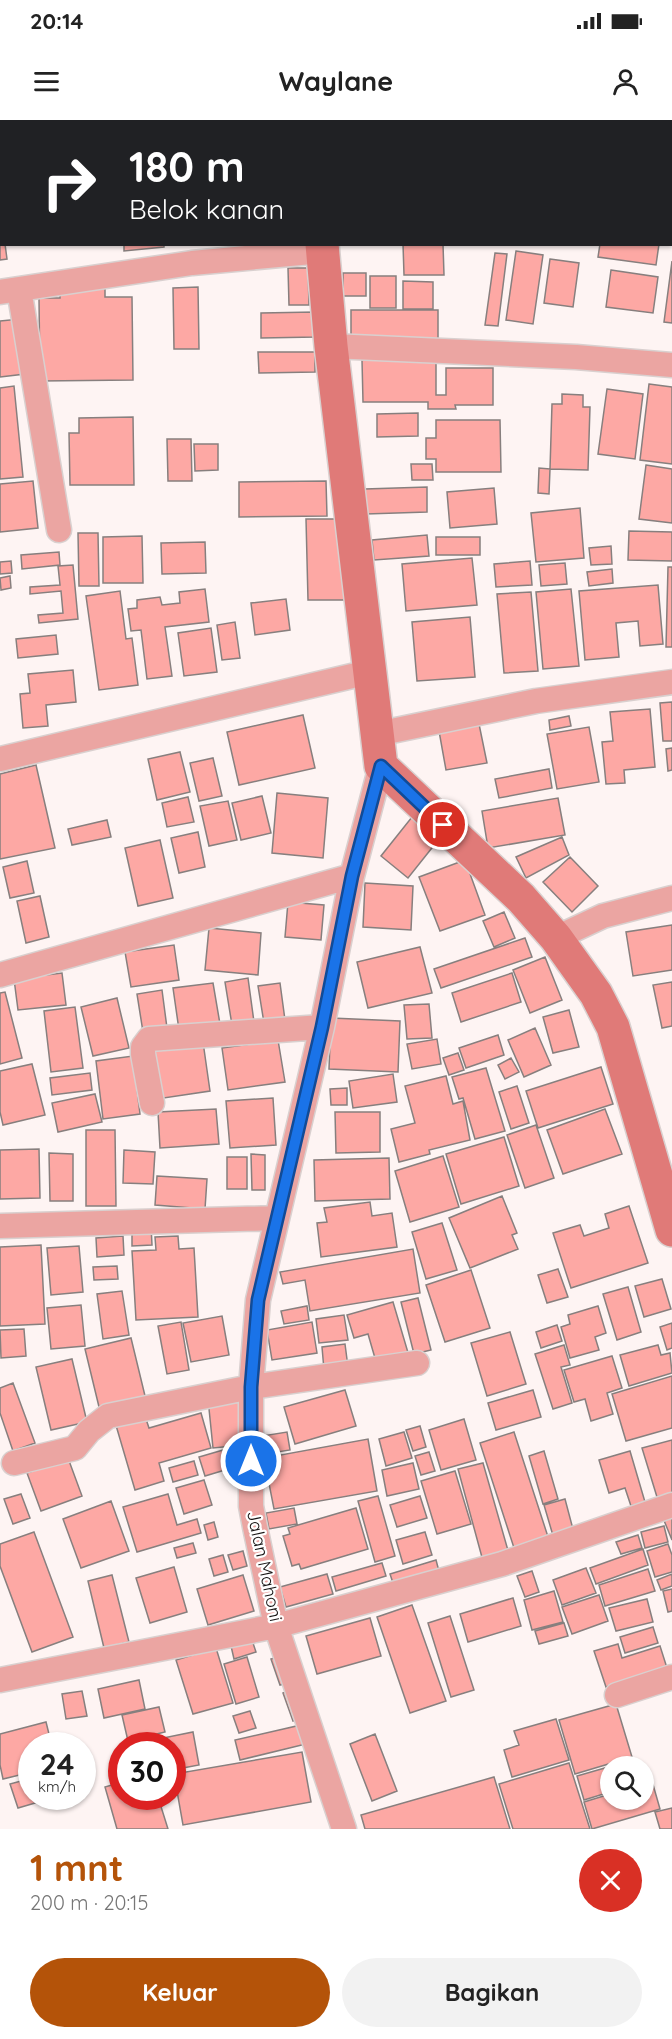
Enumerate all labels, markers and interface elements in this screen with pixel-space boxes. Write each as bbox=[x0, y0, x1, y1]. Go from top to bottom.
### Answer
text: 20:14 bbox=[30, 7, 84, 35]
text: Waylane bbox=[279, 64, 393, 98]
icon: menu bbox=[30, 65, 63, 98]
icon: person bbox=[609, 65, 642, 98]
text: 180 m bbox=[129, 140, 245, 193]
icon: right bbox=[30, 144, 108, 222]
text: Belok kanan bbox=[129, 192, 284, 226]
pin bbox=[417, 799, 468, 850]
icon: arrive bbox=[426, 808, 459, 841]
position arrow bbox=[219, 1429, 283, 1493]
street label: Jalan Mahoni bbox=[242, 1508, 288, 1624]
speed limit sign: 30 bbox=[108, 1732, 186, 1810]
text: 24 bbox=[40, 1745, 74, 1783]
map controls bbox=[600, 1756, 654, 1810]
button: search bbox=[600, 1756, 654, 1810]
text: km/h bbox=[38, 1777, 76, 1796]
text: 1 mnt bbox=[30, 1845, 123, 1890]
button: close bbox=[579, 1849, 642, 1912]
text: 200 m · 20:15 bbox=[30, 1890, 148, 1915]
button: Keluar bbox=[30, 1958, 330, 2027]
button: Bagikan bbox=[342, 1958, 642, 2027]

